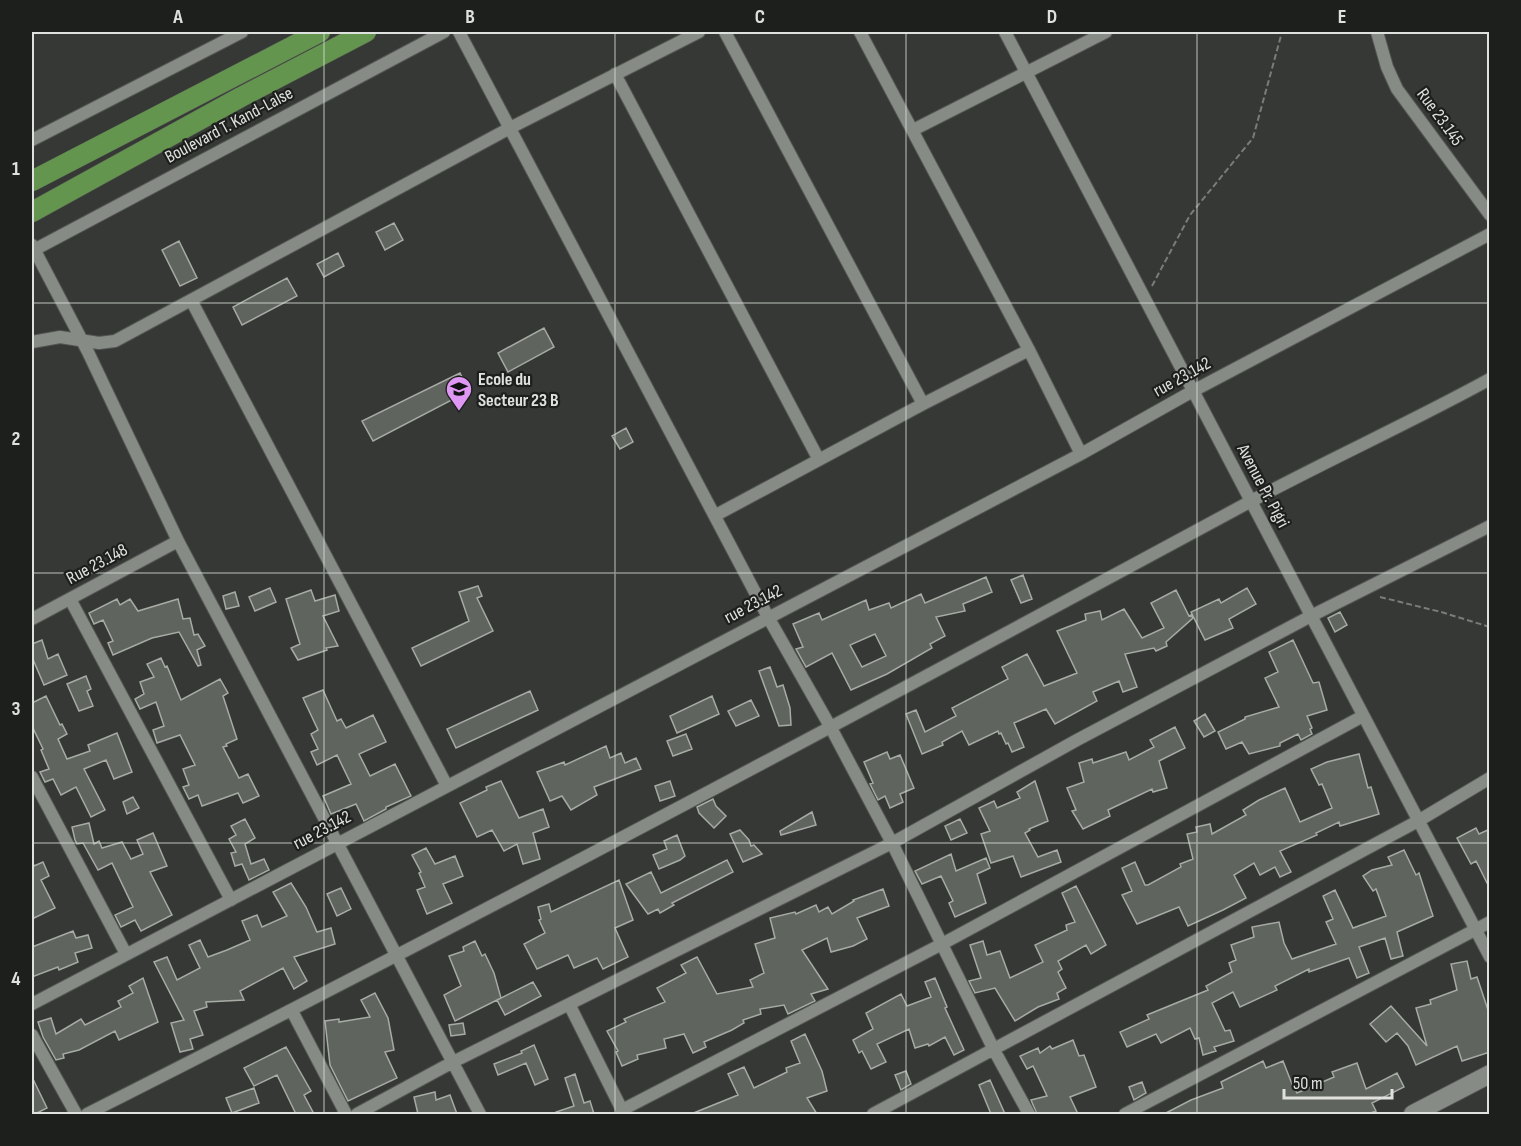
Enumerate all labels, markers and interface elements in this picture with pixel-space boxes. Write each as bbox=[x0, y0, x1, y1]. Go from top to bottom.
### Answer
text: A bbox=[172, 5, 183, 29]
text: B bbox=[465, 5, 475, 29]
text: C bbox=[755, 5, 765, 29]
text: D bbox=[1047, 5, 1057, 29]
text: E bbox=[1338, 5, 1346, 29]
street label: Boulevard T. Kand-Lalse bbox=[161, 82, 297, 168]
street label: Rue 23.145 bbox=[1412, 84, 1468, 150]
text: 1 bbox=[12, 157, 20, 181]
street label: rue 23.142 bbox=[1150, 353, 1214, 401]
place label: Ecole du Secteur 23 B bbox=[478, 369, 559, 411]
school or university icon: Ecole du Secteur 23 B bbox=[444, 374, 474, 412]
text: 2 bbox=[12, 427, 20, 451]
street label: Avenue Pr. Pigri bbox=[1232, 440, 1294, 531]
street label: Rue 23.148 bbox=[63, 539, 131, 589]
street label: rue 23.142 bbox=[720, 580, 786, 628]
text: 3 bbox=[12, 697, 21, 721]
street label: rue 23.142 bbox=[289, 806, 355, 854]
text: 4 bbox=[11, 967, 21, 991]
scale bar bbox=[1284, 1062, 1392, 1100]
text: 50 m bbox=[1293, 1073, 1323, 1094]

